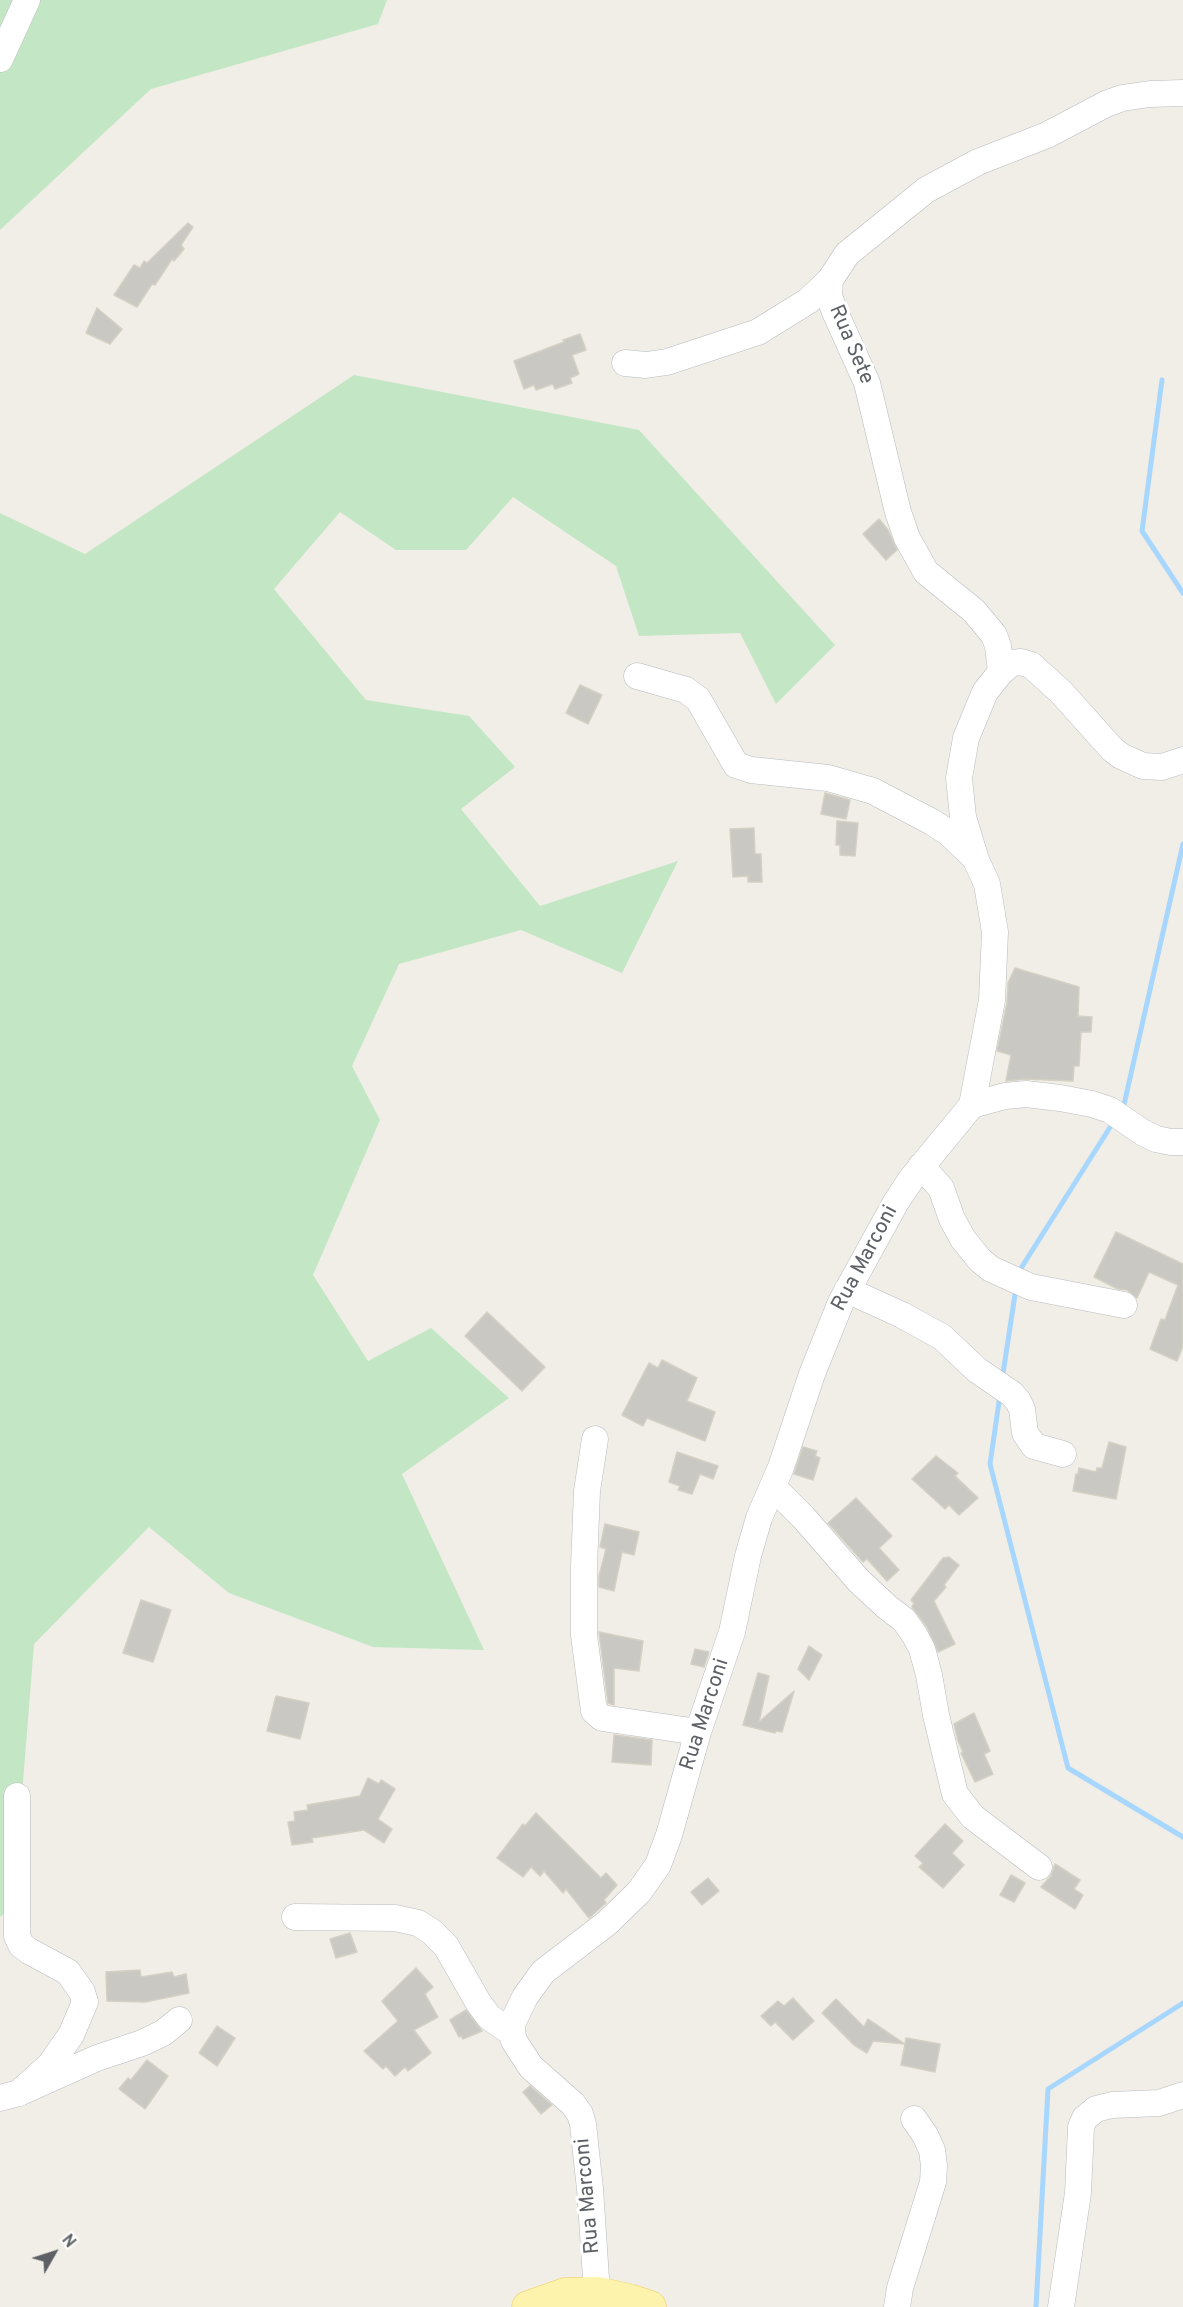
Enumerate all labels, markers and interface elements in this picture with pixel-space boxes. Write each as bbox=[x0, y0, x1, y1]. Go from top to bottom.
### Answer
street label: Rua Sete bbox=[822, 301, 878, 389]
street label: Rua Marconi bbox=[828, 1202, 904, 1316]
street label: Rua Marconi bbox=[676, 1656, 736, 1774]
street label: Rua Marconi bbox=[571, 2137, 607, 2255]
north arrow bbox=[24, 2223, 84, 2283]
text: N bbox=[57, 2231, 79, 2252]

